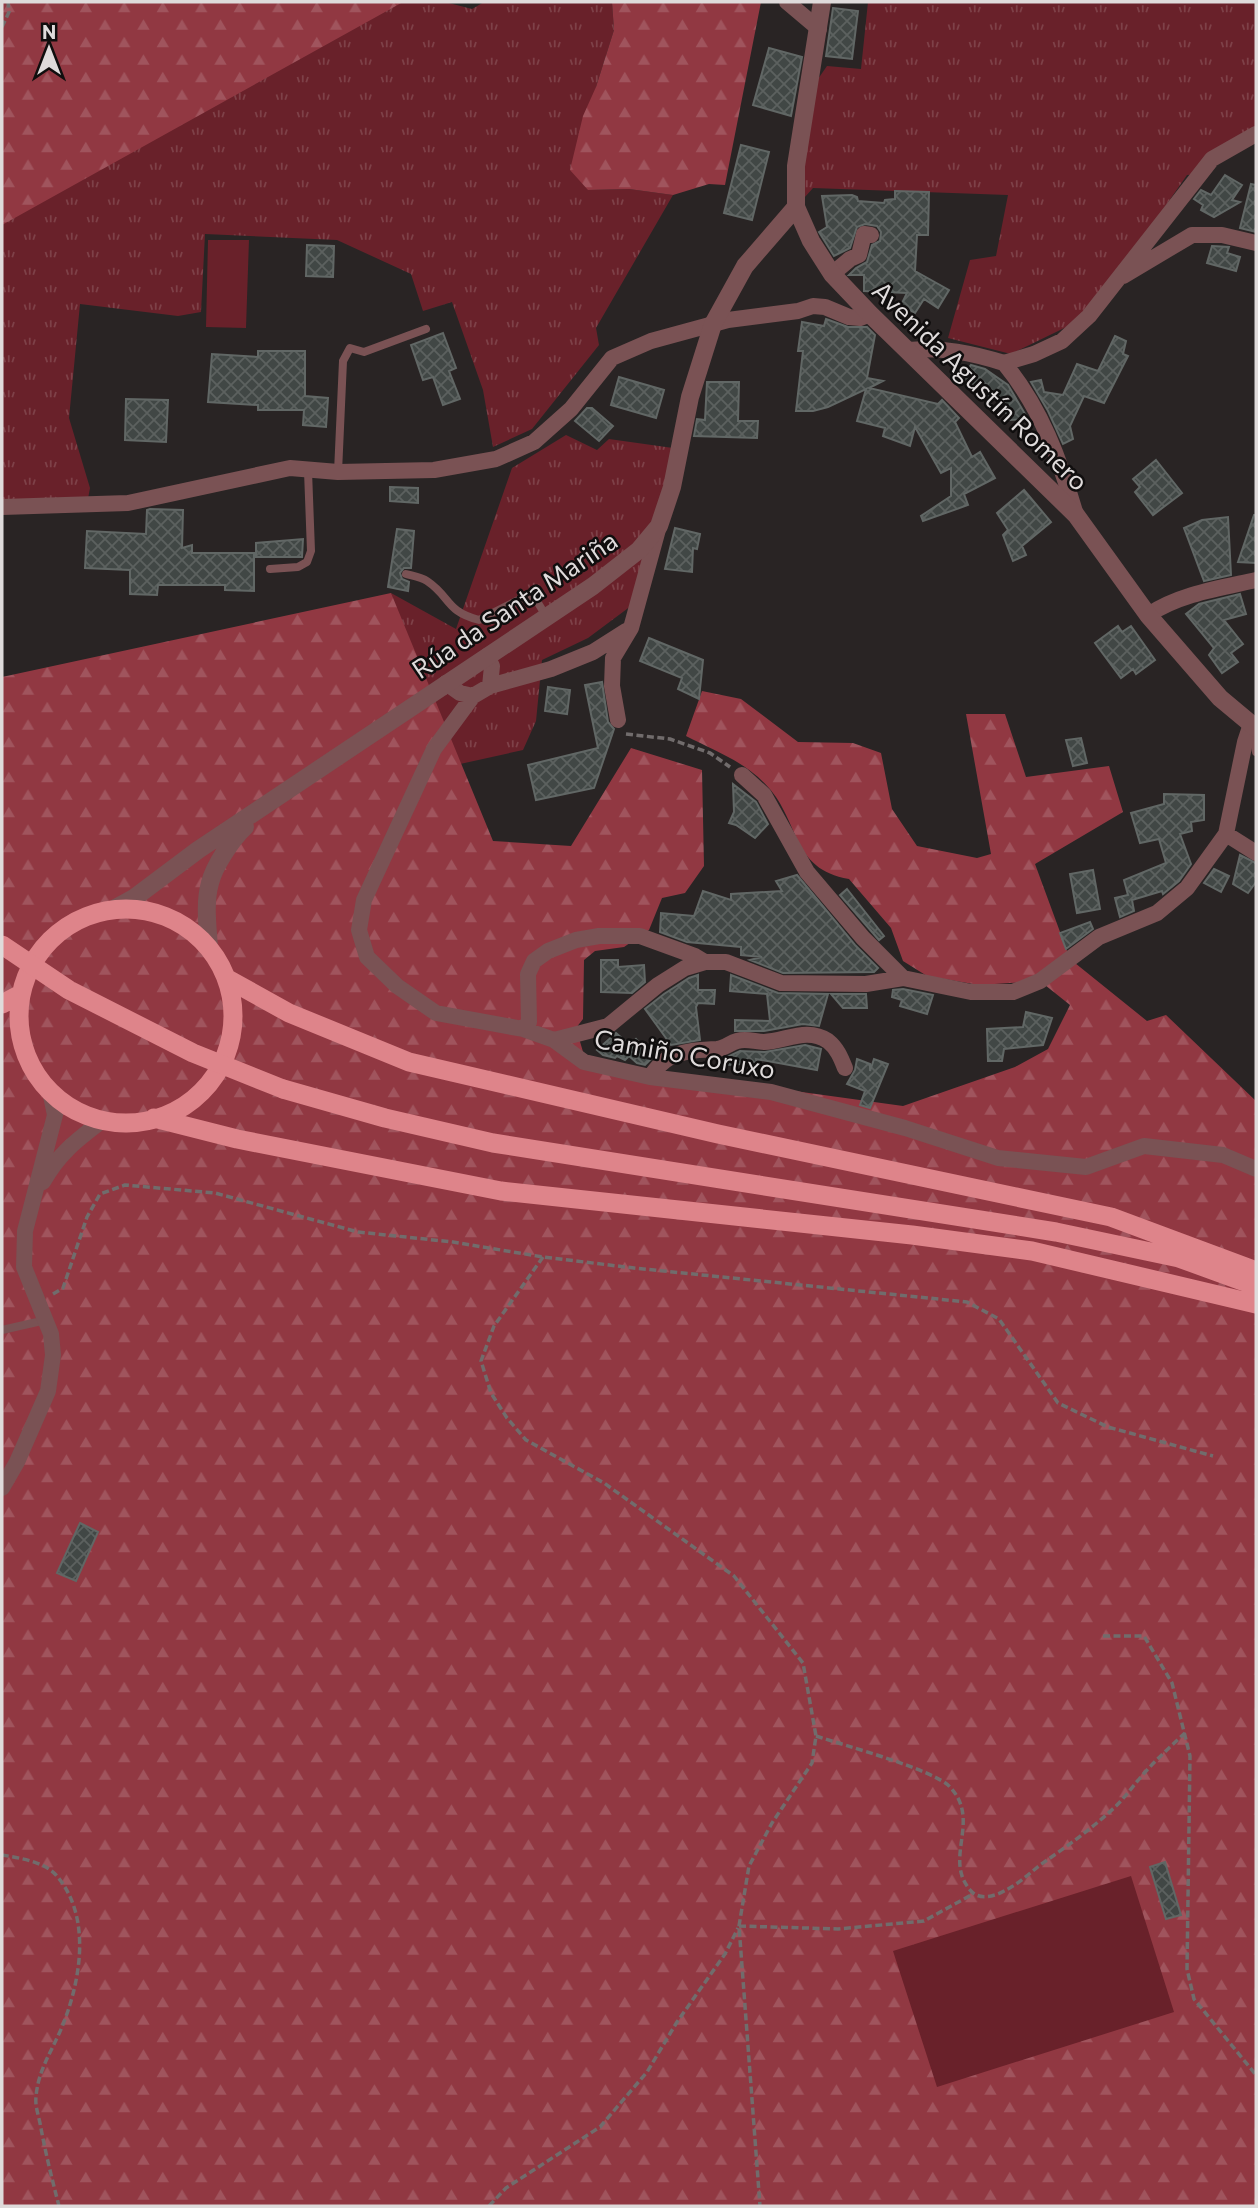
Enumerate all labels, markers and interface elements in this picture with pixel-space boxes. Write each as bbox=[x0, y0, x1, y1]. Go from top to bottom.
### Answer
north arrow bbox=[14, 14, 84, 84]
text: N bbox=[42, 20, 56, 43]
street label: Avenida Agustín Romero bbox=[867, 274, 1095, 496]
street label: Rúa da Santa Mariña bbox=[406, 524, 622, 684]
street label: Camiño Coruxo bbox=[592, 1022, 778, 1084]

